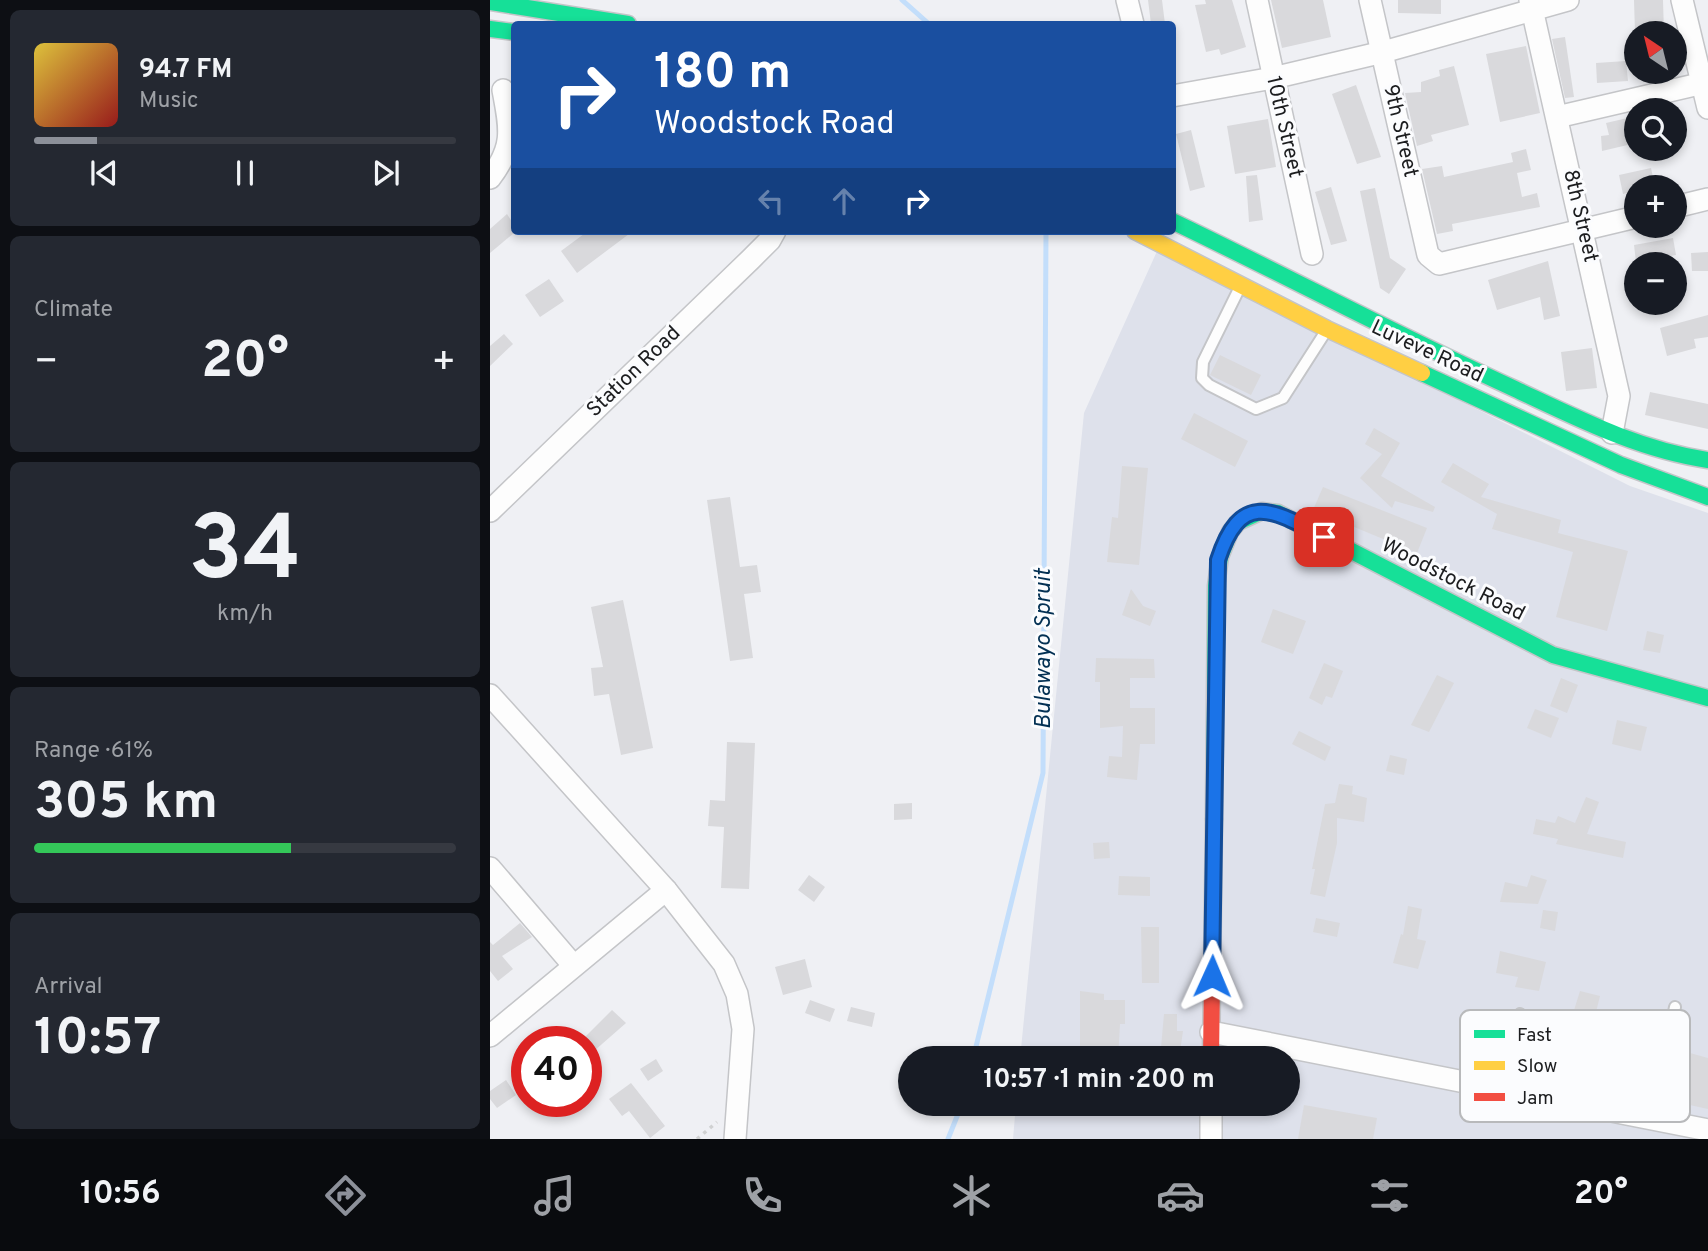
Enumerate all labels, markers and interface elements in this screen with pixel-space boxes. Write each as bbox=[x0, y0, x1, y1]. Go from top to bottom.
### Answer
north arrow bbox=[1624, 21, 1687, 84]
map controls bbox=[1624, 21, 1687, 315]
text: 180 m bbox=[654, 44, 791, 106]
icon: right bbox=[539, 49, 630, 140]
text: 94.7 FM bbox=[139, 54, 232, 87]
street label: 10th Street bbox=[1259, 74, 1309, 180]
street label: 9th Street bbox=[1376, 82, 1424, 180]
text: Music bbox=[139, 87, 199, 116]
button: search bbox=[1624, 98, 1687, 161]
text: Woodstock Road bbox=[654, 105, 894, 145]
icon: previous bbox=[85, 154, 123, 192]
icon: pause bbox=[226, 154, 264, 192]
icon: next bbox=[367, 154, 405, 192]
street label: 8th Street bbox=[1556, 167, 1604, 265]
button: + bbox=[1624, 175, 1687, 238]
icon: left bbox=[752, 182, 790, 220]
icon: ahead bbox=[825, 182, 863, 220]
icon: right bbox=[898, 182, 936, 220]
button: − bbox=[1624, 252, 1687, 315]
text: Climate bbox=[34, 296, 113, 325]
street label: Luveve Road bbox=[1367, 314, 1487, 390]
street label: Station Road bbox=[581, 320, 687, 424]
text: 20° bbox=[201, 330, 289, 396]
text: − bbox=[34, 339, 59, 388]
text: + bbox=[431, 339, 456, 388]
text: 34 bbox=[188, 497, 302, 612]
pin bbox=[1294, 507, 1354, 567]
icon: arrive bbox=[1305, 518, 1343, 556]
street label: Woodstock Road bbox=[1377, 532, 1529, 628]
water label: Bulawayo Spruit bbox=[1030, 567, 1059, 729]
text: km/h bbox=[217, 600, 273, 629]
text: Range · 61% bbox=[34, 737, 153, 766]
text: 305 km bbox=[34, 771, 218, 837]
position arrow bbox=[1175, 939, 1249, 1013]
text: Arrival bbox=[34, 973, 103, 1002]
text: 10:57 bbox=[34, 1007, 161, 1073]
legend bbox=[1460, 1010, 1690, 1122]
text: Fast bbox=[1517, 1024, 1552, 1048]
speed limit sign: 40 bbox=[511, 1026, 602, 1117]
text: Slow bbox=[1517, 1055, 1557, 1079]
text: 10:57 · 1 min · 200 m bbox=[983, 1064, 1215, 1097]
text: Jam bbox=[1517, 1087, 1554, 1111]
icon: directions bbox=[321, 1171, 370, 1220]
icon: music bbox=[530, 1171, 579, 1220]
icon: phone bbox=[738, 1171, 787, 1220]
icon: climate bbox=[947, 1171, 996, 1220]
icon: car bbox=[1156, 1171, 1205, 1220]
icon: filters bbox=[1365, 1171, 1414, 1220]
text: 10:56 bbox=[80, 1175, 161, 1215]
text: 20° bbox=[1574, 1175, 1628, 1215]

